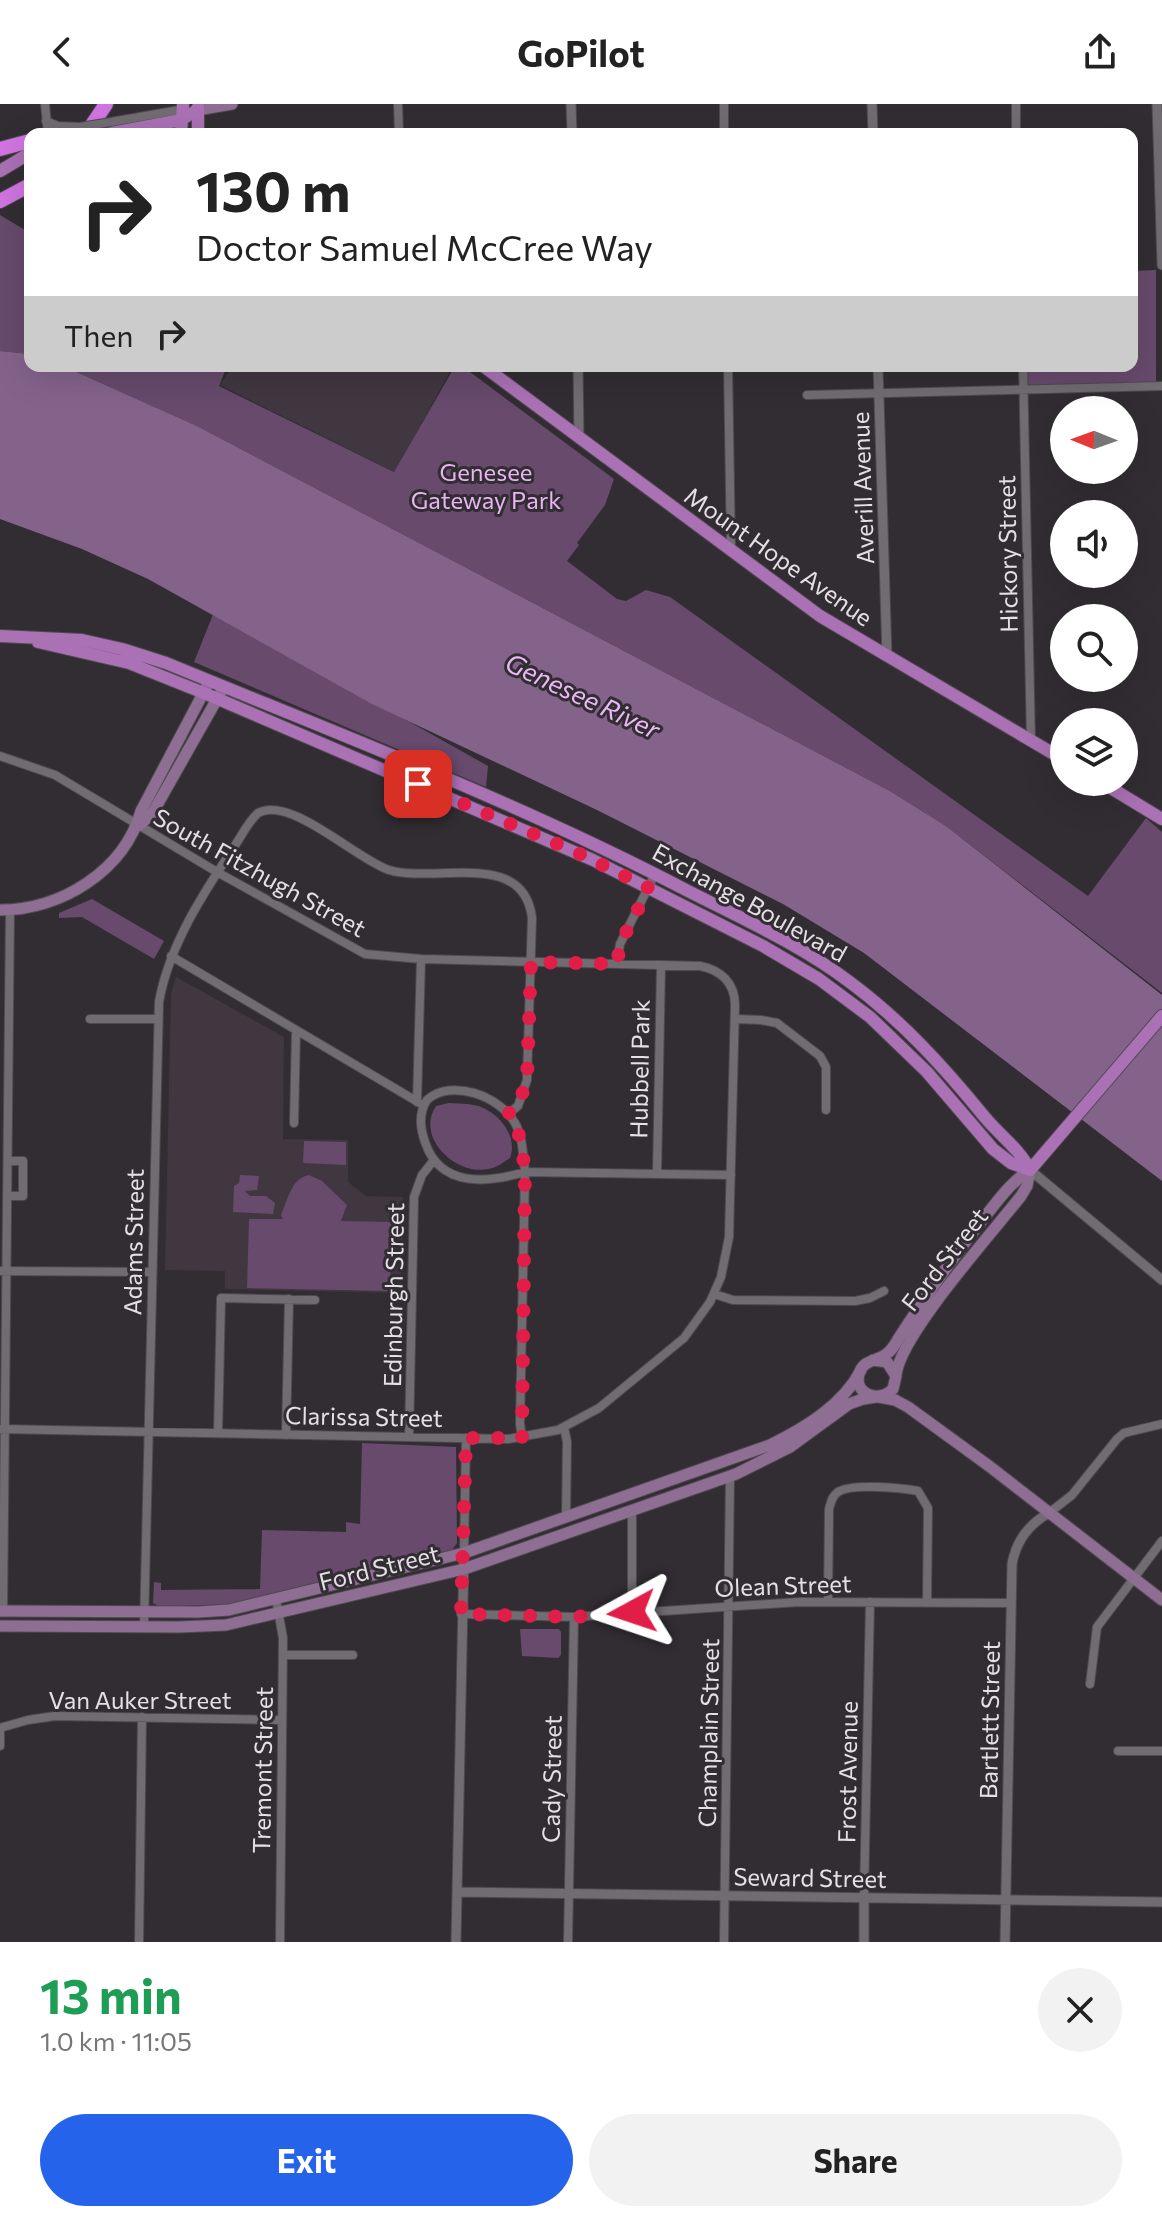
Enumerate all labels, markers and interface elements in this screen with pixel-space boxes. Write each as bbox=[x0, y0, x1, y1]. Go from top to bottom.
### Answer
icon: back bbox=[40, 30, 84, 74]
text: GoPilot bbox=[517, 30, 645, 74]
icon: share bbox=[1078, 30, 1122, 74]
text: 130 m bbox=[196, 155, 351, 224]
icon: right bbox=[64, 160, 168, 264]
text: Doctor Samuel McCree Way bbox=[196, 224, 653, 268]
icon: right bbox=[149, 312, 193, 356]
text: Then bbox=[64, 316, 133, 353]
north arrow bbox=[1050, 396, 1138, 484]
map controls bbox=[1050, 396, 1138, 796]
street label: Averill Avenue bbox=[845, 411, 879, 565]
park label: Genesee Gateway Park bbox=[411, 457, 561, 514]
street label: Hickory Street bbox=[991, 475, 1023, 633]
street label: Mount Hope Avenue bbox=[679, 480, 879, 632]
button: sound bbox=[1050, 500, 1138, 588]
button: search bbox=[1050, 604, 1138, 692]
water label: Genesee River bbox=[501, 646, 667, 745]
button: layers bbox=[1050, 708, 1138, 796]
pin bbox=[384, 750, 452, 818]
icon: arrive bbox=[396, 762, 440, 806]
street label: South Fitzhugh Street bbox=[149, 802, 371, 942]
street label: Exchange Boulevard bbox=[648, 837, 852, 967]
street label: Hubbell Park bbox=[623, 999, 655, 1139]
street label: Adams Street bbox=[117, 1168, 149, 1316]
street label: Ford Street bbox=[895, 1201, 993, 1316]
street label: Edinburgh Street bbox=[377, 1202, 409, 1387]
street label: Clarissa Street bbox=[285, 1400, 443, 1432]
street label: Ford Street bbox=[316, 1538, 442, 1596]
street label: Olean Street bbox=[714, 1568, 852, 1602]
position arrow bbox=[590, 1570, 674, 1654]
street label: Champlain Street bbox=[692, 1638, 724, 1828]
street label: Bartlett Street bbox=[973, 1641, 1005, 1799]
street label: Van Auker Street bbox=[49, 1685, 232, 1714]
street label: Tremont Street bbox=[246, 1686, 278, 1854]
street label: Frost Avenue bbox=[831, 1701, 863, 1843]
street label: Cady Street bbox=[535, 1715, 567, 1843]
street label: Seward Street bbox=[733, 1861, 887, 1893]
text: 13 min bbox=[40, 1965, 182, 2024]
button: close bbox=[1038, 1968, 1122, 2052]
text: 1.0 km · 11:05 bbox=[40, 2025, 192, 2056]
button: Exit bbox=[40, 2114, 573, 2206]
button: Share bbox=[589, 2114, 1122, 2206]

